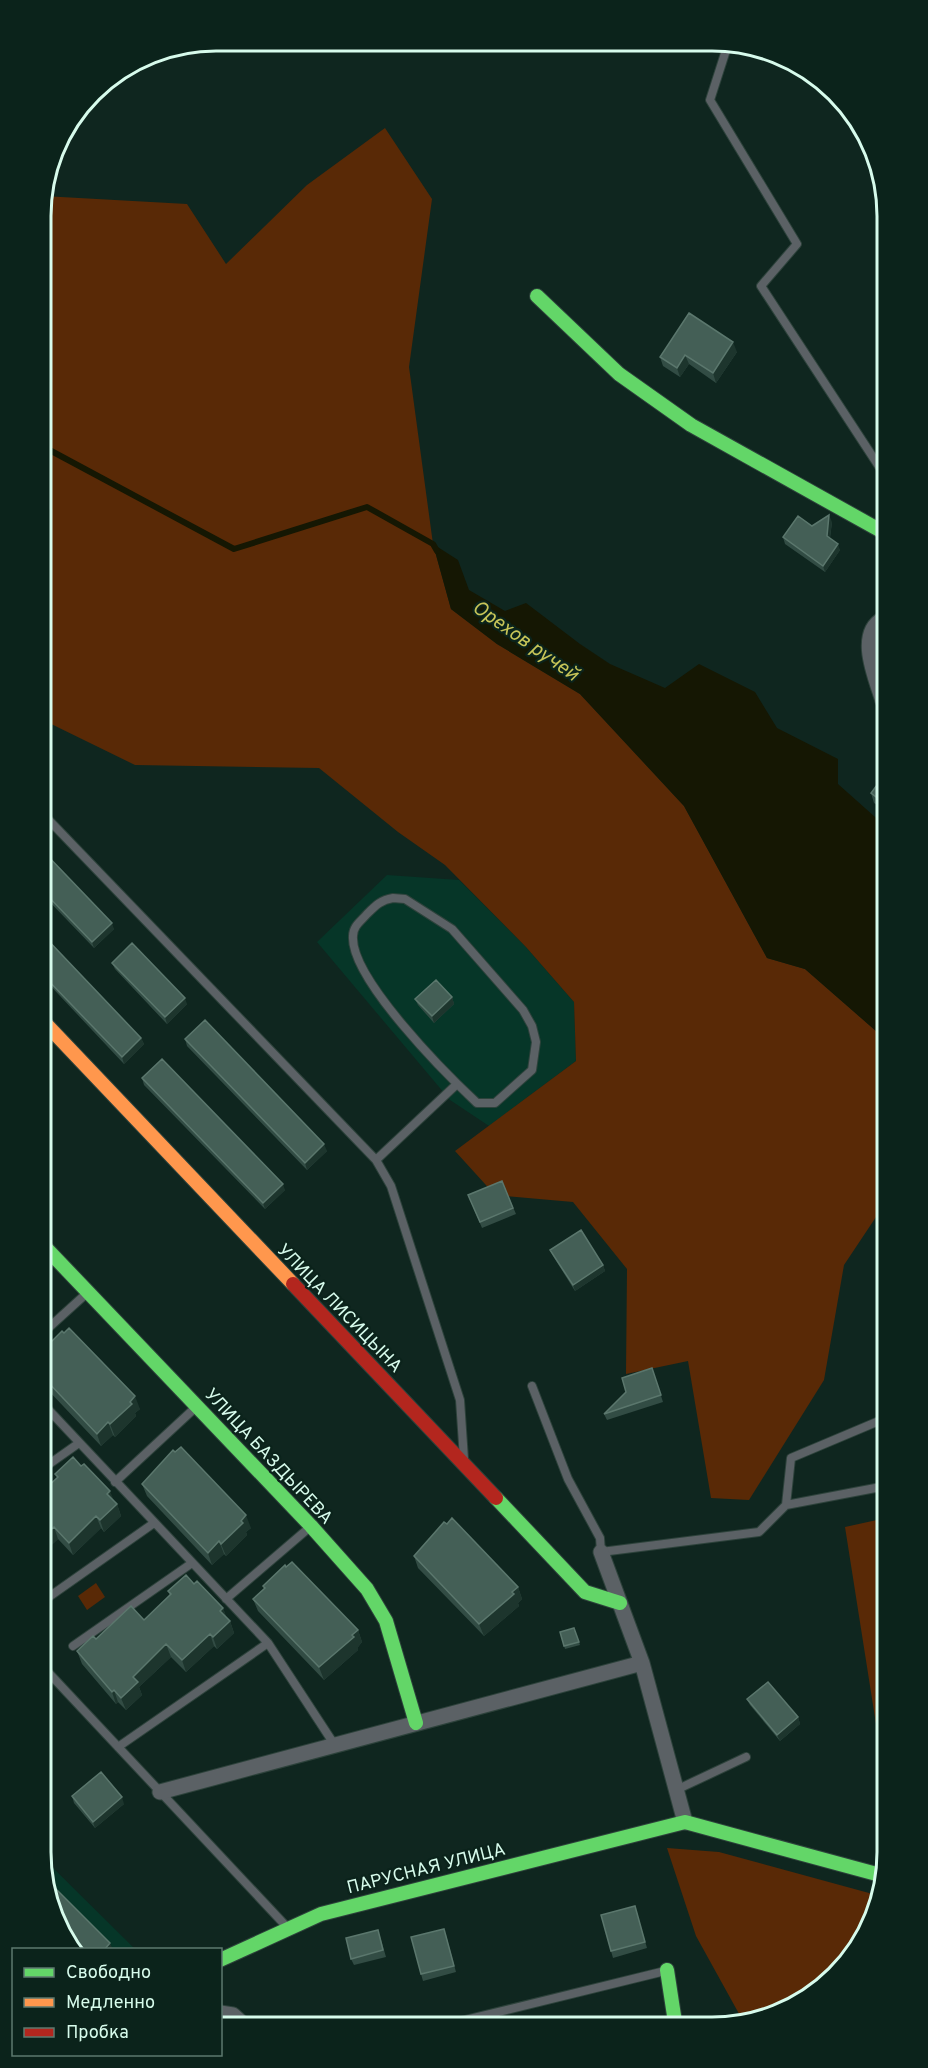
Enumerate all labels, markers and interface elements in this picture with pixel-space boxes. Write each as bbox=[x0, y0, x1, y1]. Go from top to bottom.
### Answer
water label: Орехов ручей bbox=[466, 595, 585, 689]
street label: УЛИЦА ЛИСИЦЫНА bbox=[271, 1240, 407, 1378]
street label: УЛИЦА БАЗДЫРЕВА bbox=[199, 1384, 337, 1530]
street label: ПАРУСНАЯ УЛИЦА bbox=[345, 1839, 508, 1900]
legend bbox=[12, 1948, 222, 2056]
text: Свободно bbox=[66, 1962, 151, 1985]
text: Медленно bbox=[66, 1992, 155, 2015]
text: Пробка bbox=[66, 2022, 129, 2045]

